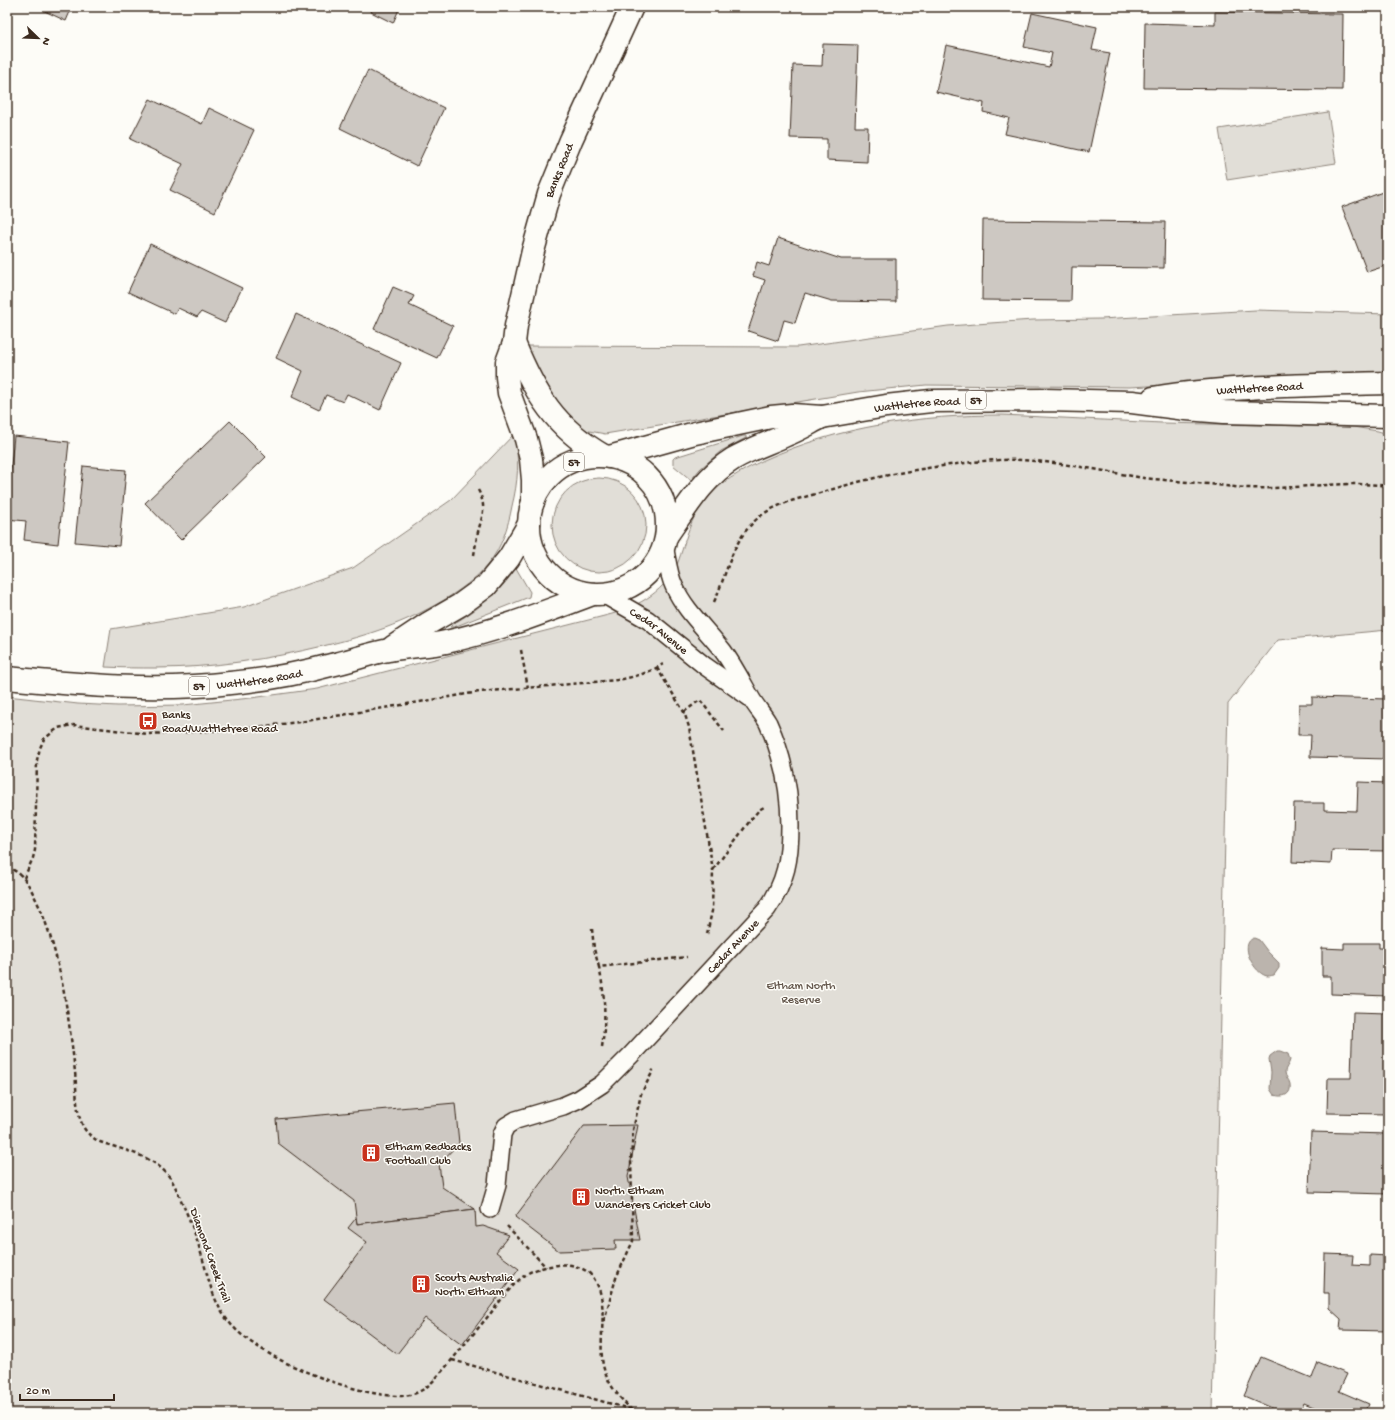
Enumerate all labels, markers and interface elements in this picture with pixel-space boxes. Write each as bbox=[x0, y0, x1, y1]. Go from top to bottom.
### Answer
north arrow bbox=[18, 18, 58, 58]
text: N bbox=[38, 35, 52, 47]
street label: Banks Road bbox=[543, 141, 578, 201]
street label: Wattletree Road bbox=[1216, 380, 1304, 399]
road number: 57 bbox=[966, 391, 986, 409]
street label: Wattletree Road bbox=[873, 396, 961, 417]
road number: 57 bbox=[564, 453, 584, 471]
street label: Cedar Avenue bbox=[626, 606, 691, 659]
street label: Wattletree Road bbox=[216, 667, 305, 693]
road number: 57 bbox=[189, 677, 209, 695]
place label: Banks Road/Wattletree Road bbox=[161, 709, 278, 737]
bus stop icon: Banks Road/Wattletree Road bbox=[137, 710, 159, 732]
street label: Cedar Avenue bbox=[705, 916, 764, 977]
park label: Eltham North Reserve bbox=[766, 980, 836, 1008]
place label: Eltham Redbacks Football Club bbox=[384, 1141, 471, 1169]
building icon: Eltham Redbacks Football Club bbox=[360, 1142, 382, 1164]
place label: North Eltham Wanderers Cricket Club bbox=[595, 1185, 711, 1213]
building icon: North Eltham Wanderers Cricket Club bbox=[570, 1186, 592, 1208]
street label: Diamond Creek Trail bbox=[185, 1206, 233, 1305]
place label: Scouts Australia North Eltham bbox=[435, 1272, 514, 1300]
building icon: Scouts Australia North Eltham bbox=[410, 1273, 432, 1295]
scale bar bbox=[20, 1376, 114, 1402]
text: 20 m bbox=[26, 1385, 51, 1399]

